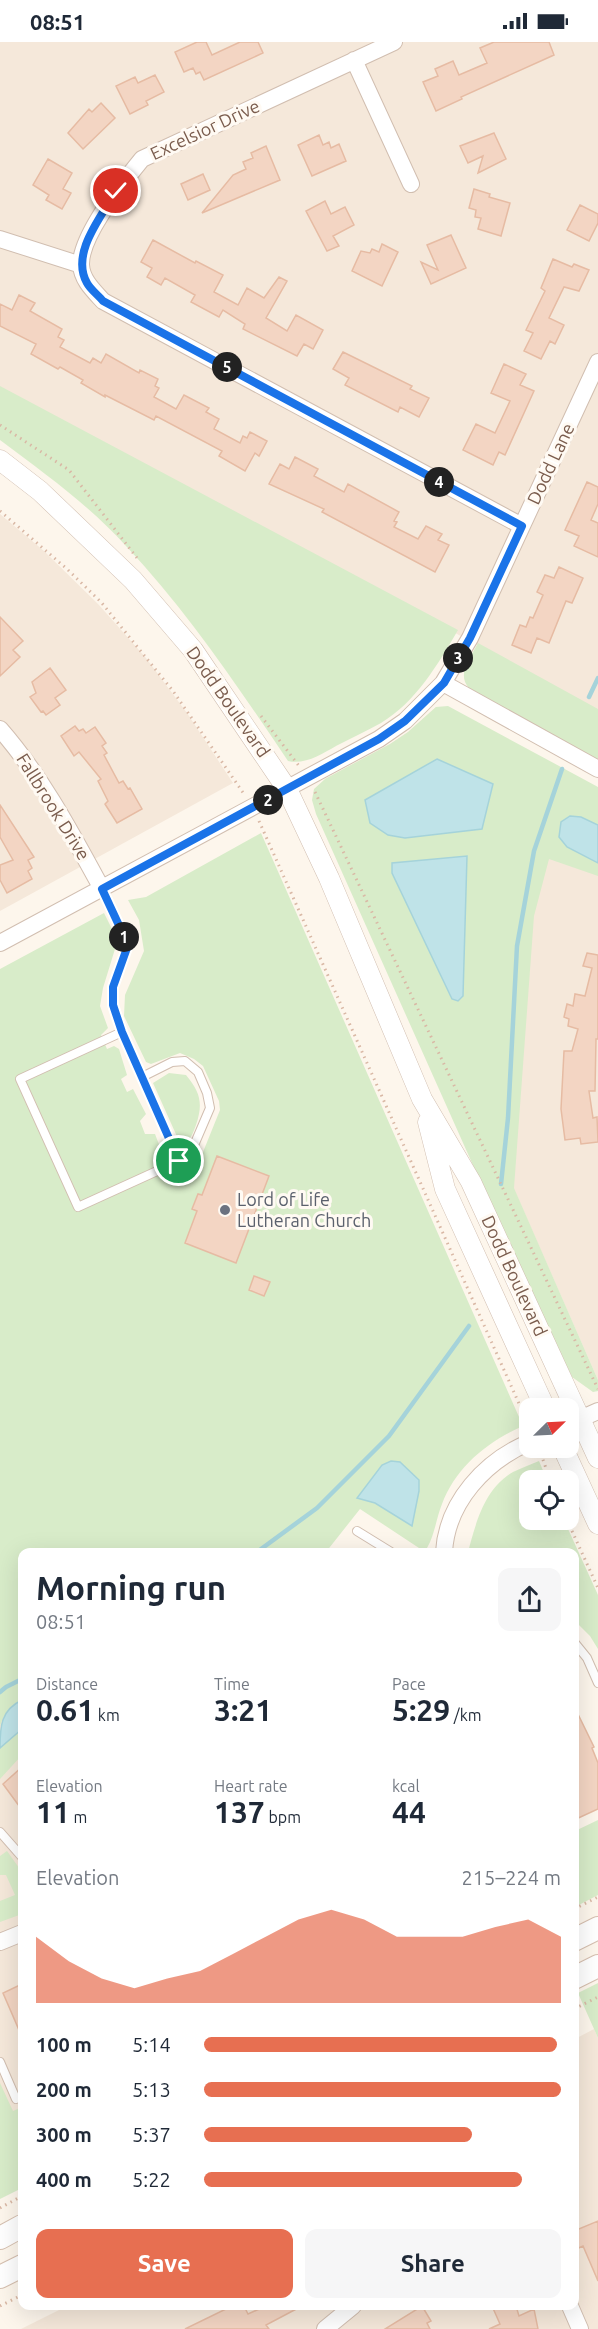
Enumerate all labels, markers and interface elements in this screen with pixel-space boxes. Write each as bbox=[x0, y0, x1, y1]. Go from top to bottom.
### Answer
text: 08:51 bbox=[30, 9, 85, 34]
street label: Excelsior Drive bbox=[147, 95, 262, 163]
pin bbox=[90, 165, 141, 216]
icon: check bbox=[99, 174, 132, 207]
pin: 5 bbox=[212, 352, 242, 382]
text: 5 bbox=[222, 358, 232, 376]
street label: Dodd Lane bbox=[523, 420, 578, 507]
pin: 4 bbox=[424, 467, 454, 497]
text: 4 bbox=[434, 473, 444, 491]
street label: Dodd Boulevard bbox=[183, 642, 274, 761]
pin: 3 bbox=[443, 643, 473, 673]
text: 3 bbox=[453, 649, 463, 667]
street label: Fallbrook Drive bbox=[13, 750, 95, 863]
pin: 2 bbox=[253, 785, 283, 815]
text: 2 bbox=[263, 791, 273, 809]
pin: 1 bbox=[109, 922, 139, 952]
text: 1 bbox=[119, 928, 129, 946]
pin bbox=[153, 1135, 204, 1186]
icon: arrive bbox=[162, 1144, 195, 1177]
place label: Lord of Life Lutheran Church bbox=[237, 1189, 371, 1230]
marker: Lord of Life Lutheran Church bbox=[218, 1203, 232, 1217]
street label: Dodd Boulevard bbox=[478, 1212, 552, 1339]
north arrow bbox=[519, 1398, 579, 1458]
map controls bbox=[519, 1398, 579, 1530]
button: locate bbox=[519, 1470, 579, 1530]
button: share bbox=[498, 1568, 561, 1631]
text: Morning run bbox=[36, 1569, 226, 1606]
text: 08:51 bbox=[36, 1610, 86, 1633]
text: Distance bbox=[36, 1675, 98, 1693]
text: Time bbox=[214, 1675, 250, 1693]
text: Pace bbox=[392, 1675, 426, 1693]
text: 0.61 bbox=[36, 1693, 94, 1727]
text: 3:21 bbox=[214, 1693, 272, 1727]
text: 5:29 bbox=[392, 1693, 450, 1727]
text: km bbox=[94, 1706, 120, 1724]
text: /km bbox=[450, 1706, 482, 1724]
text: Elevation bbox=[36, 1777, 103, 1795]
text: Heart rate bbox=[214, 1777, 288, 1795]
text: kcal bbox=[392, 1777, 420, 1795]
text: 11 bbox=[36, 1795, 70, 1829]
text: 137 bbox=[214, 1795, 265, 1829]
text: 44 bbox=[392, 1795, 426, 1829]
text: m bbox=[70, 1808, 87, 1826]
text: bpm bbox=[265, 1808, 301, 1826]
text: Elevation bbox=[36, 1866, 119, 1889]
text: 215–224 m bbox=[462, 1866, 561, 1889]
text: 100 m bbox=[36, 2033, 92, 2056]
text: 5:14 bbox=[132, 2033, 171, 2056]
text: 200 m bbox=[36, 2078, 92, 2101]
text: 5:13 bbox=[132, 2078, 171, 2101]
text: 300 m bbox=[36, 2123, 92, 2146]
text: 5:37 bbox=[132, 2123, 171, 2146]
text: 400 m bbox=[36, 2168, 92, 2191]
text: 5:22 bbox=[132, 2168, 171, 2191]
button: Save bbox=[36, 2229, 293, 2298]
button: Share bbox=[305, 2229, 561, 2298]

